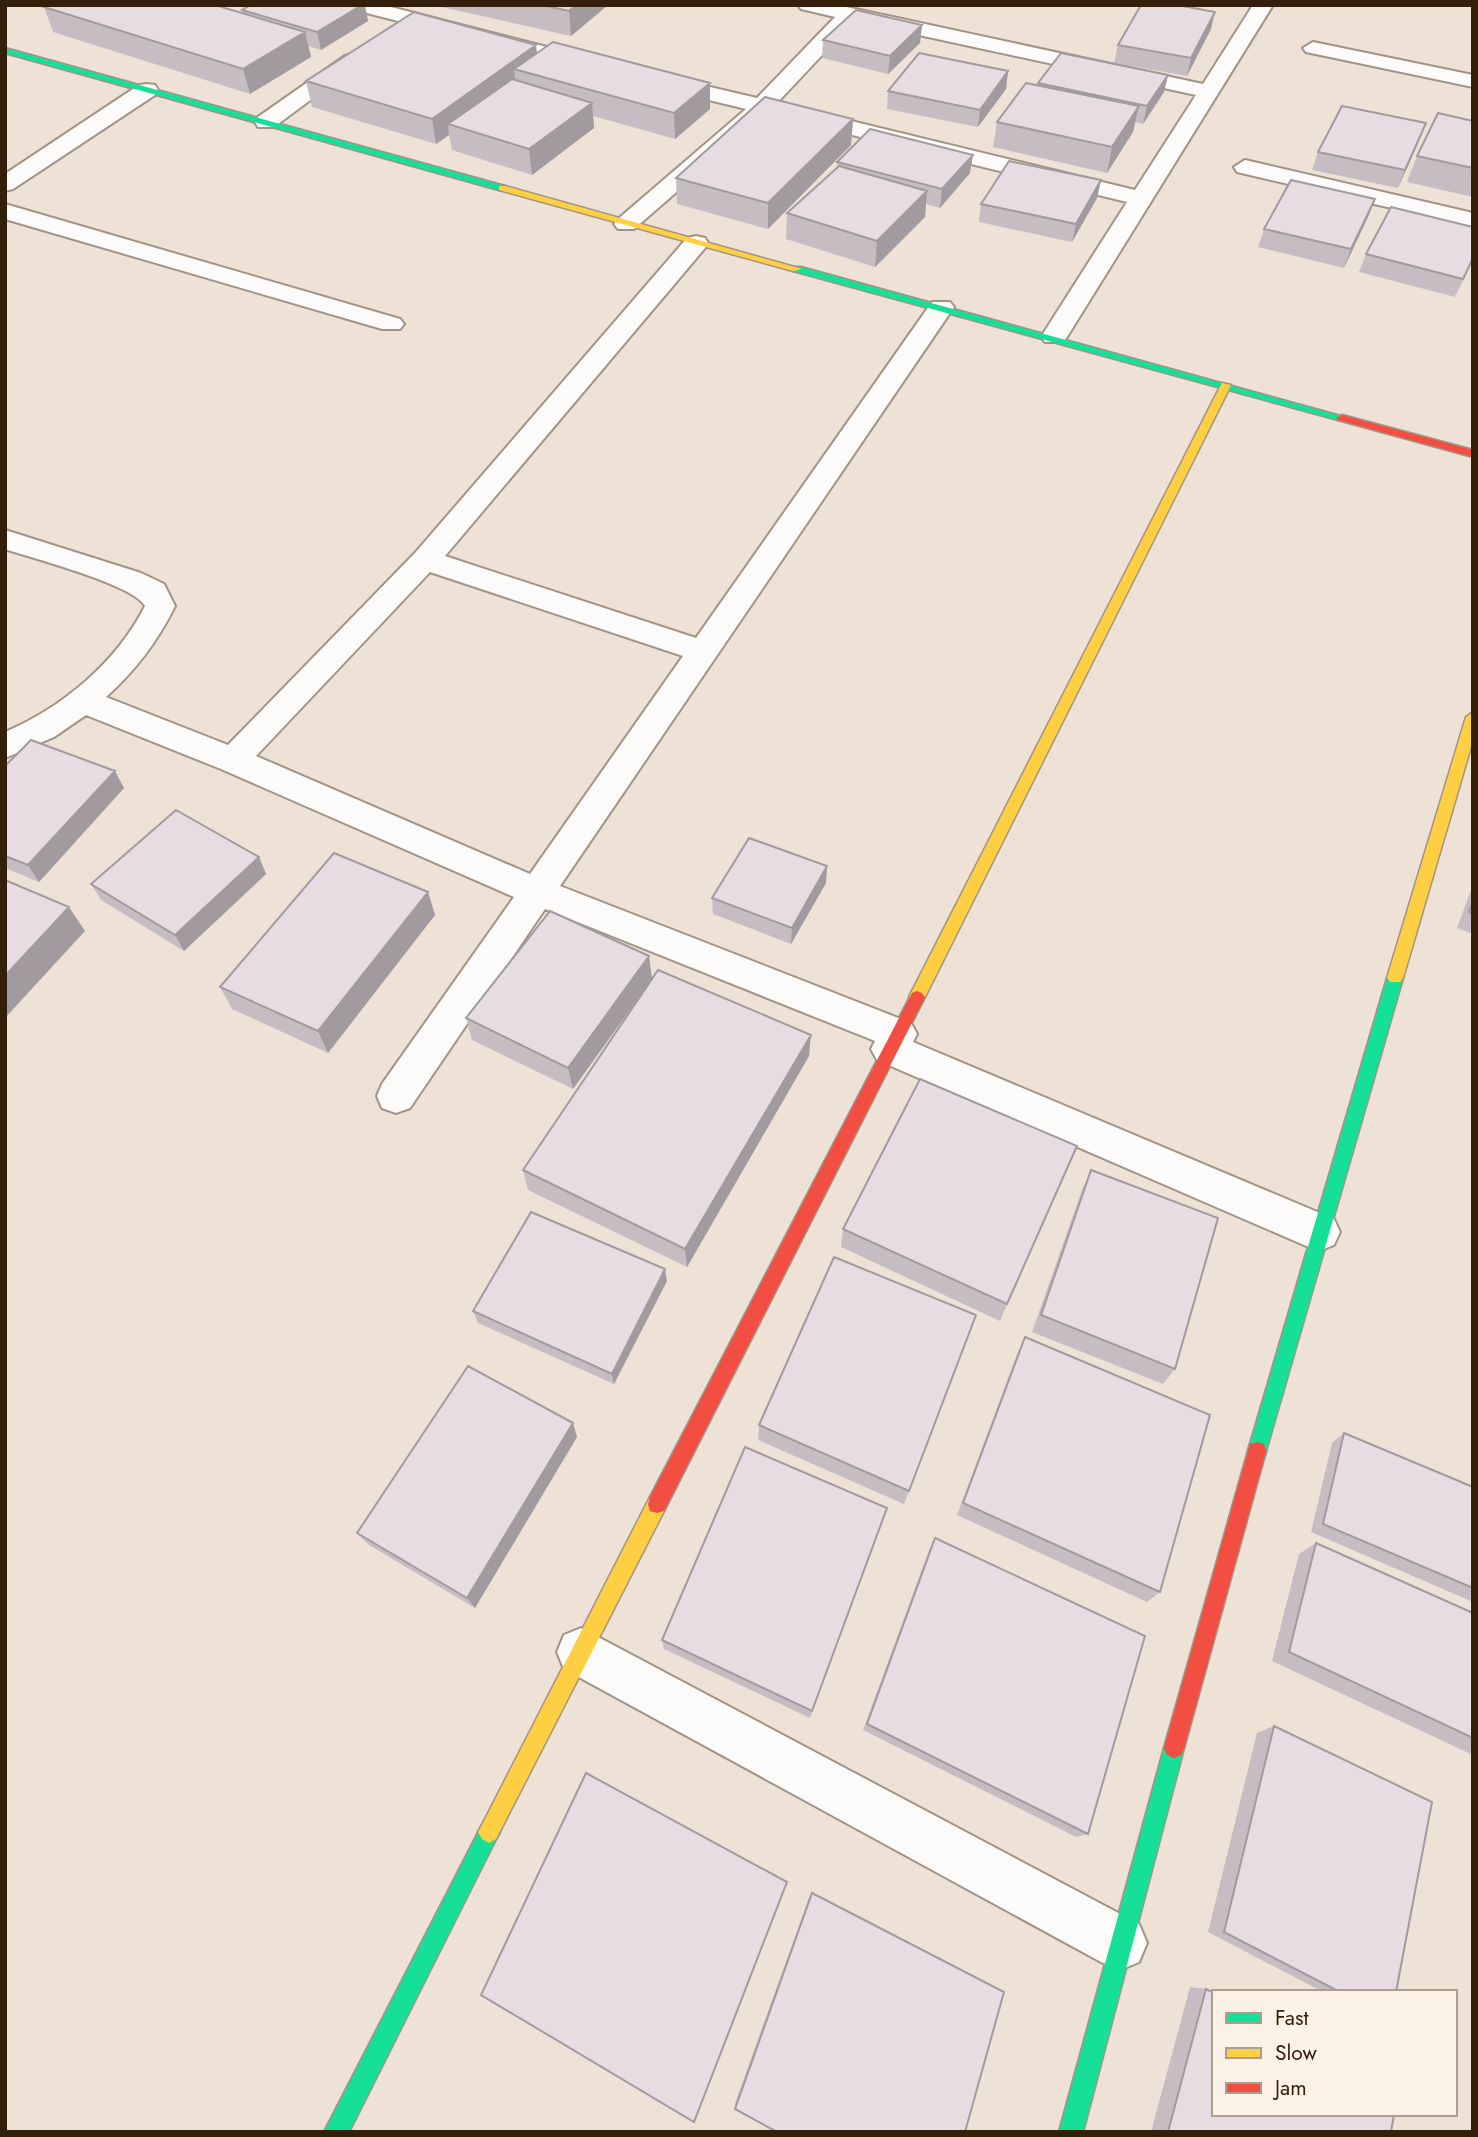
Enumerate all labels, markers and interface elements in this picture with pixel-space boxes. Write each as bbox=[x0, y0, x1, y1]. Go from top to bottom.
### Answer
legend bbox=[1212, 1990, 1457, 2116]
text: Fast bbox=[1275, 2003, 1308, 2033]
text: Slow bbox=[1275, 2038, 1317, 2068]
text: Jam bbox=[1272, 2073, 1307, 2103]

